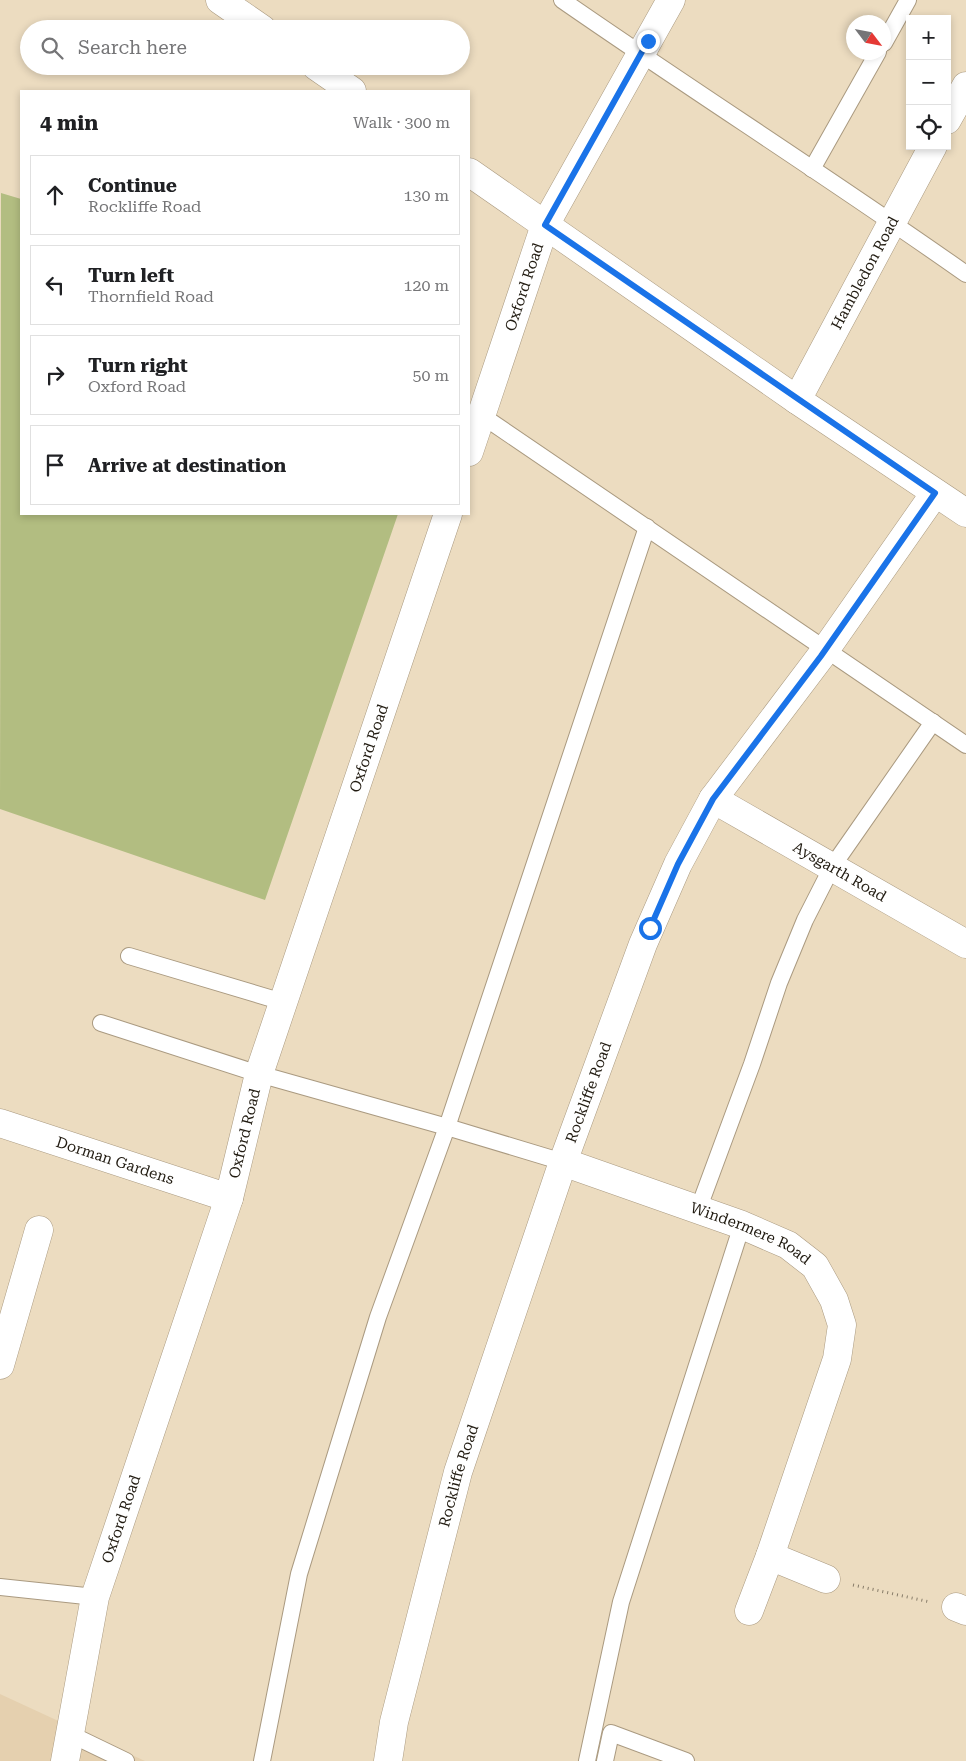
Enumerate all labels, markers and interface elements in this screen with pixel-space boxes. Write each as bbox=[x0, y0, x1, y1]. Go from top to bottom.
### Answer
north arrow bbox=[846, 15, 891, 60]
map controls bbox=[906, 15, 951, 150]
button: + bbox=[906, 15, 951, 60]
search box bbox=[20, 20, 470, 75]
route end bbox=[637, 30, 660, 53]
icon: search bbox=[38, 34, 66, 62]
text: Search here bbox=[78, 36, 187, 59]
button: − bbox=[906, 60, 951, 105]
button: locate bbox=[906, 105, 951, 150]
text: 4 min bbox=[40, 111, 98, 135]
text: Walk · 300 m bbox=[353, 113, 450, 132]
text: Continue bbox=[88, 174, 177, 197]
icon: ahead bbox=[41, 181, 69, 209]
text: 130 m bbox=[403, 186, 449, 205]
text: Rockliffe Road bbox=[88, 197, 201, 216]
street label: Hambledon Road bbox=[827, 213, 903, 333]
street label: Oxford Road bbox=[501, 240, 547, 333]
text: Turn left bbox=[88, 264, 174, 287]
icon: left bbox=[41, 271, 69, 299]
text: 120 m bbox=[403, 276, 449, 295]
text: Thornfield Road bbox=[88, 287, 214, 306]
text: Turn right bbox=[88, 354, 188, 377]
icon: right bbox=[41, 361, 69, 389]
text: 50 m bbox=[412, 366, 449, 385]
text: Oxford Road bbox=[88, 377, 186, 396]
icon: arrive bbox=[41, 451, 69, 479]
text: Arrive at destination bbox=[88, 454, 286, 477]
street label: Oxford Road bbox=[346, 701, 392, 795]
street label: Aysgarth Road bbox=[790, 838, 890, 906]
route start bbox=[639, 917, 662, 940]
street label: Rockliffe Road bbox=[562, 1039, 615, 1145]
street label: Oxford Road bbox=[225, 1086, 264, 1180]
street label: Dorman Gardens bbox=[54, 1133, 176, 1188]
street label: Windermere Road bbox=[688, 1199, 815, 1269]
street label: Rockliffe Road bbox=[435, 1422, 483, 1529]
street label: Oxford Road bbox=[98, 1472, 144, 1565]

